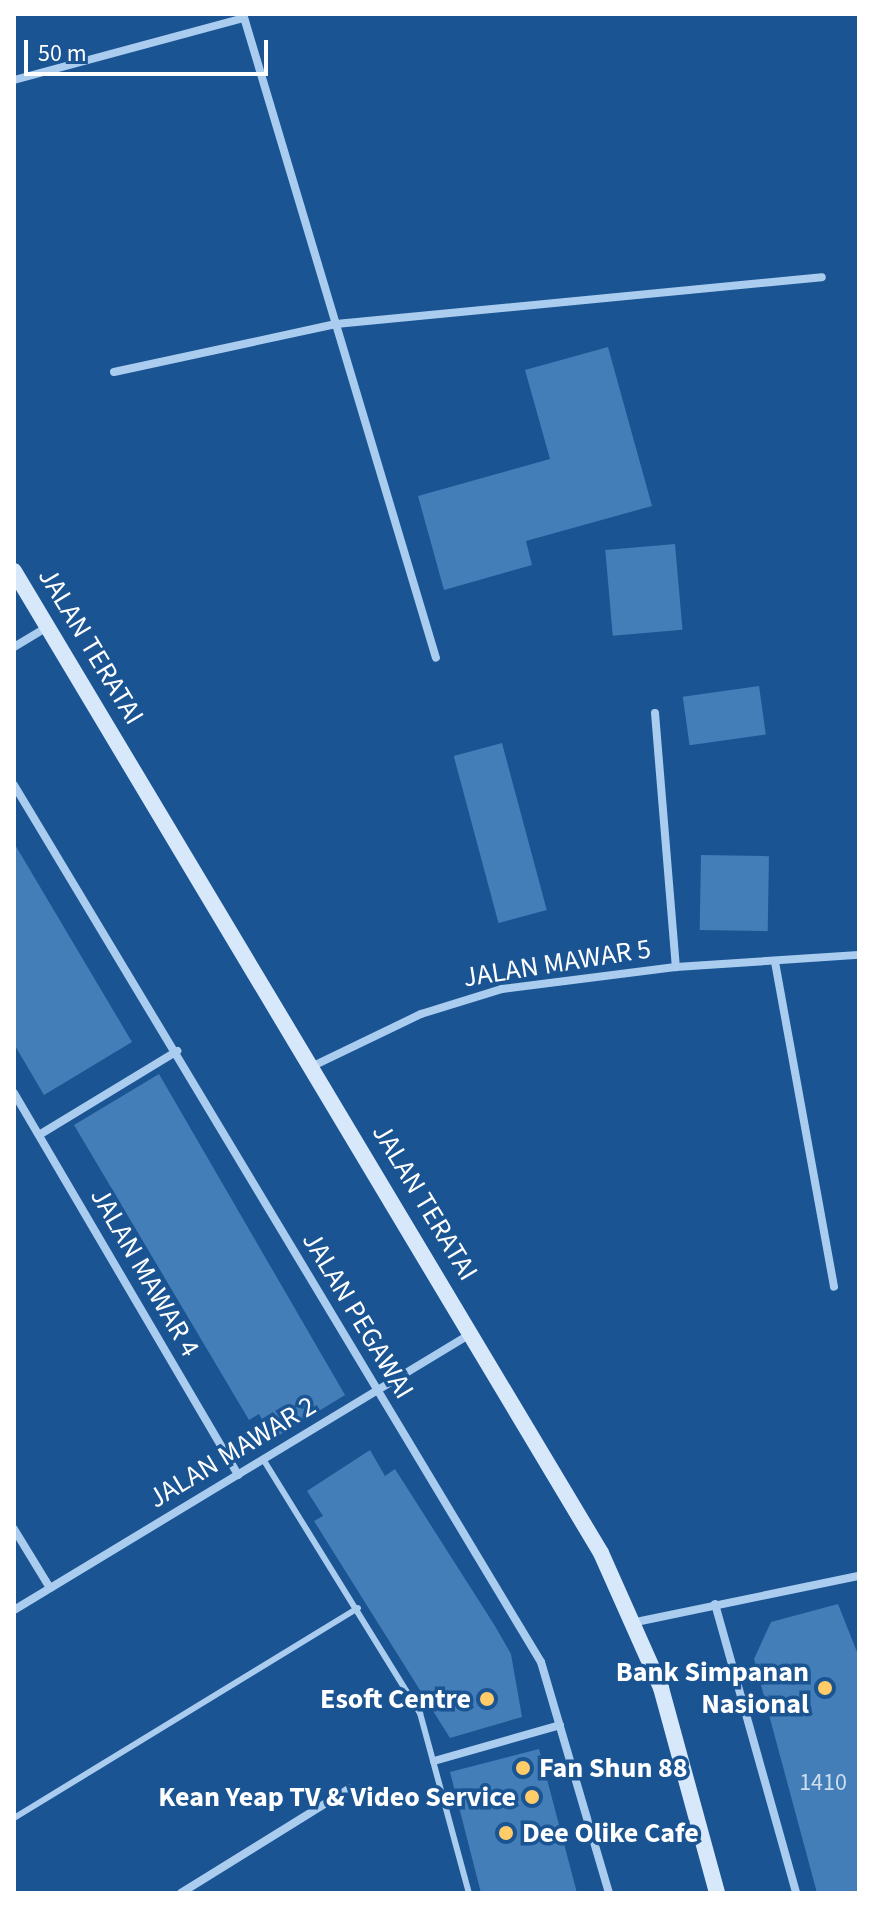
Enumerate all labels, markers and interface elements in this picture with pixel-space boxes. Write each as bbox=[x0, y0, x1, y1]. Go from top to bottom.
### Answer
scale bar bbox=[28, 24, 272, 74]
text: 50 m bbox=[38, 36, 87, 71]
street label: JALAN TERATAI bbox=[31, 562, 151, 730]
street label: JALAN MAWAR 5 bbox=[461, 932, 653, 994]
street label: JALAN TERATAI bbox=[365, 1118, 485, 1286]
street label: JALAN MAWAR 4 bbox=[83, 1182, 207, 1362]
street label: JALAN PEGAWAI bbox=[295, 1225, 421, 1405]
street label: JALAN MAWAR 2 bbox=[142, 1389, 322, 1515]
place label: Bank Simpanan Nasional bbox=[616, 1655, 809, 1721]
marker: Bank Simpanan Nasional bbox=[816, 1679, 834, 1697]
place label: Esoft Centre bbox=[320, 1682, 471, 1716]
marker: Esoft Centre bbox=[478, 1690, 496, 1708]
place label: Fan Shun 88 bbox=[539, 1751, 688, 1785]
marker: Fan Shun 88 bbox=[514, 1759, 532, 1777]
house number: 1410 bbox=[799, 1769, 847, 1797]
place label: Kean Yeap TV & Video Service bbox=[158, 1780, 516, 1814]
marker: Kean Yeap TV & Video Service bbox=[523, 1788, 541, 1806]
place label: Dee Olike Cafe bbox=[522, 1816, 699, 1850]
marker: Dee Olike Cafe bbox=[497, 1824, 515, 1842]

